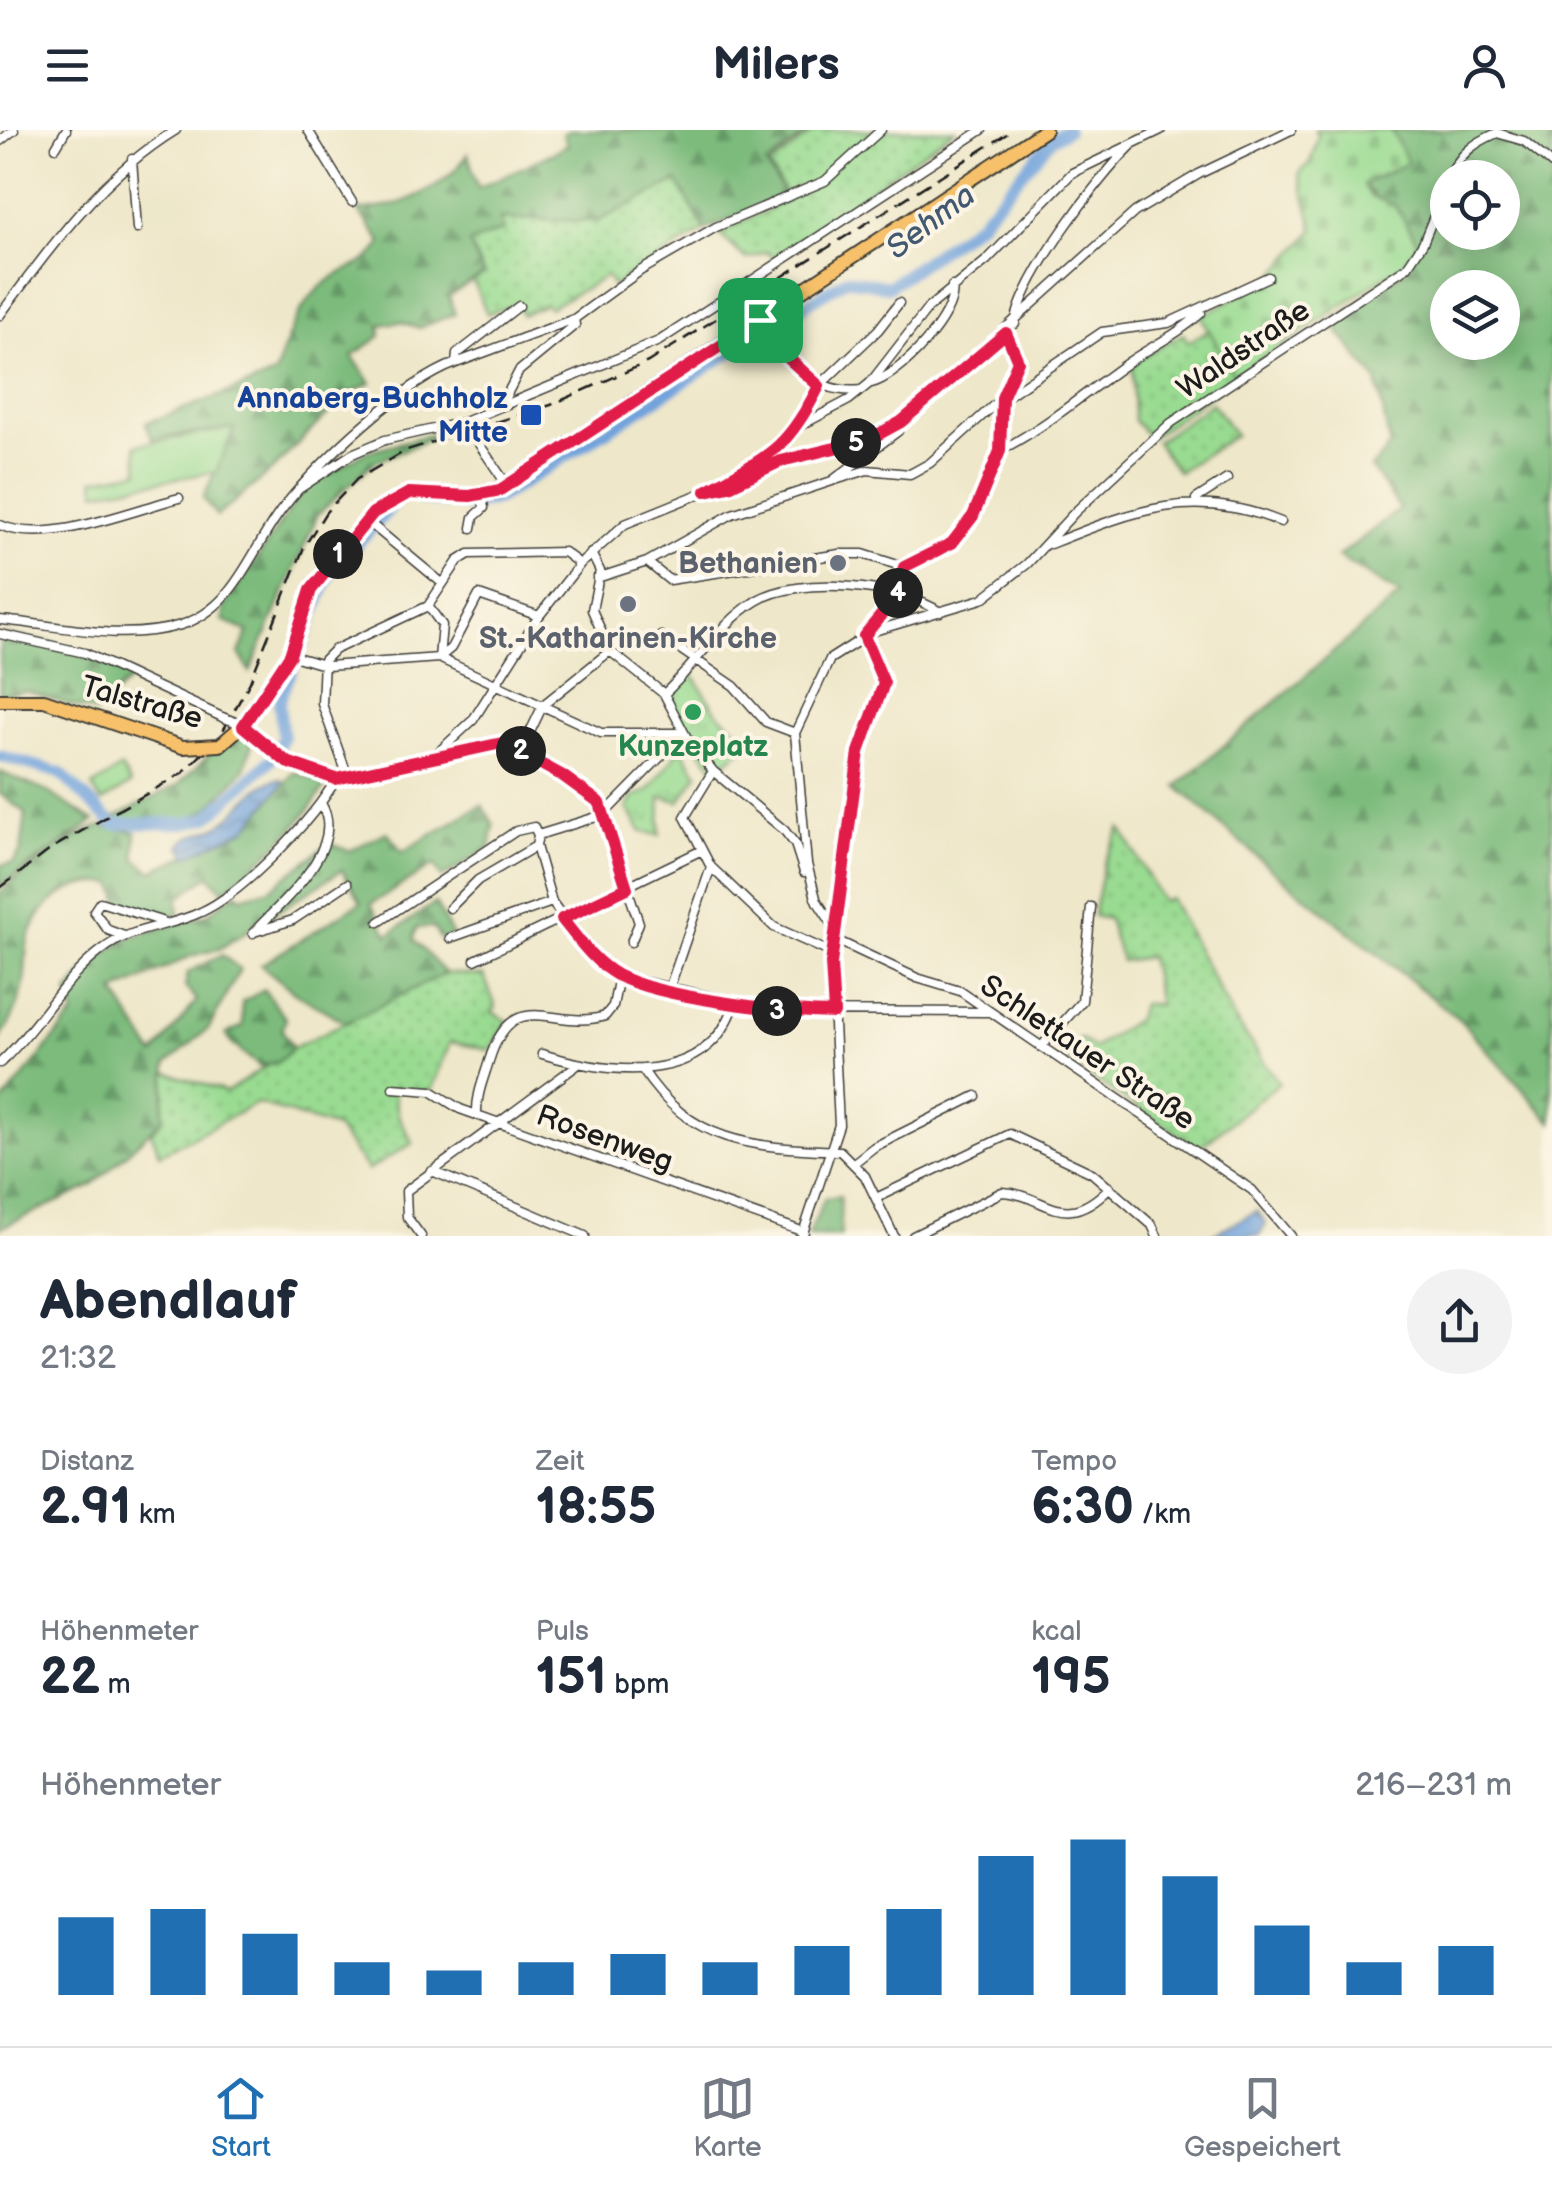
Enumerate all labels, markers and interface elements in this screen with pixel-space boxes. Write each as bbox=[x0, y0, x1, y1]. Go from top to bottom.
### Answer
icon: menu bbox=[40, 38, 95, 93]
text: Milers bbox=[712, 38, 840, 93]
icon: person bbox=[1457, 38, 1512, 93]
map controls bbox=[1430, 160, 1520, 360]
button: locate bbox=[1430, 160, 1520, 250]
water label: Sehma bbox=[879, 176, 983, 268]
button: layers bbox=[1430, 270, 1520, 360]
pin bbox=[718, 278, 803, 363]
street label: Waldstraße bbox=[1170, 292, 1317, 407]
icon: arrive bbox=[733, 293, 788, 348]
place label: Annaberg-Buchholz Mitte bbox=[237, 381, 508, 451]
marker: Annaberg-Buchholz Mitte bbox=[518, 402, 544, 428]
pin: 5 bbox=[831, 418, 881, 468]
text: 5 bbox=[848, 426, 864, 459]
pin: 1 bbox=[313, 529, 363, 579]
text: 1 bbox=[332, 537, 344, 570]
place label: Bethanien bbox=[678, 546, 818, 582]
marker: Bethanien bbox=[827, 552, 849, 574]
pin: 4 bbox=[873, 568, 923, 618]
text: 4 bbox=[890, 576, 906, 609]
marker: St.-Katharinen-Kirche bbox=[617, 593, 639, 615]
place label: St.-Katharinen-Kirche bbox=[479, 621, 777, 657]
street label: Talstraße bbox=[77, 669, 206, 737]
marker: Kunzeplatz bbox=[682, 701, 704, 723]
pin: 2 bbox=[496, 726, 546, 776]
place label: Kunzeplatz bbox=[618, 729, 769, 765]
text: 2 bbox=[513, 734, 529, 767]
street label: Schlettauer Straße bbox=[973, 968, 1202, 1138]
pin: 3 bbox=[752, 986, 802, 1036]
text: 3 bbox=[769, 994, 785, 1027]
street label: Rosenweg bbox=[531, 1098, 678, 1180]
text: Abendlauf bbox=[40, 1268, 297, 1335]
button: share bbox=[1407, 1269, 1512, 1374]
text: 21:32 bbox=[40, 1339, 116, 1378]
text: Distanz bbox=[40, 1445, 134, 1478]
text: Zeit bbox=[536, 1445, 585, 1478]
text: Tempo bbox=[1031, 1445, 1117, 1478]
text: 2.91 bbox=[40, 1478, 131, 1538]
text: 18:55 bbox=[536, 1478, 656, 1538]
text: 6:30 bbox=[1031, 1478, 1134, 1538]
text: km bbox=[131, 1498, 176, 1531]
text: /km bbox=[1134, 1498, 1191, 1531]
text: Höhenmeter bbox=[40, 1615, 198, 1648]
text: Puls bbox=[536, 1615, 589, 1648]
text: kcal bbox=[1031, 1615, 1082, 1648]
text: 22 bbox=[40, 1648, 100, 1708]
text: 151 bbox=[536, 1648, 607, 1708]
text: 195 bbox=[1031, 1648, 1111, 1708]
text: m bbox=[100, 1668, 131, 1701]
text: bpm bbox=[607, 1668, 669, 1701]
text: Höhenmeter bbox=[40, 1766, 221, 1805]
text: 216–231 m bbox=[1355, 1766, 1512, 1805]
tab: Start bbox=[211, 2071, 271, 2164]
tab: Karte bbox=[693, 2071, 762, 2164]
tab: Gespeichert bbox=[1184, 2071, 1341, 2164]

